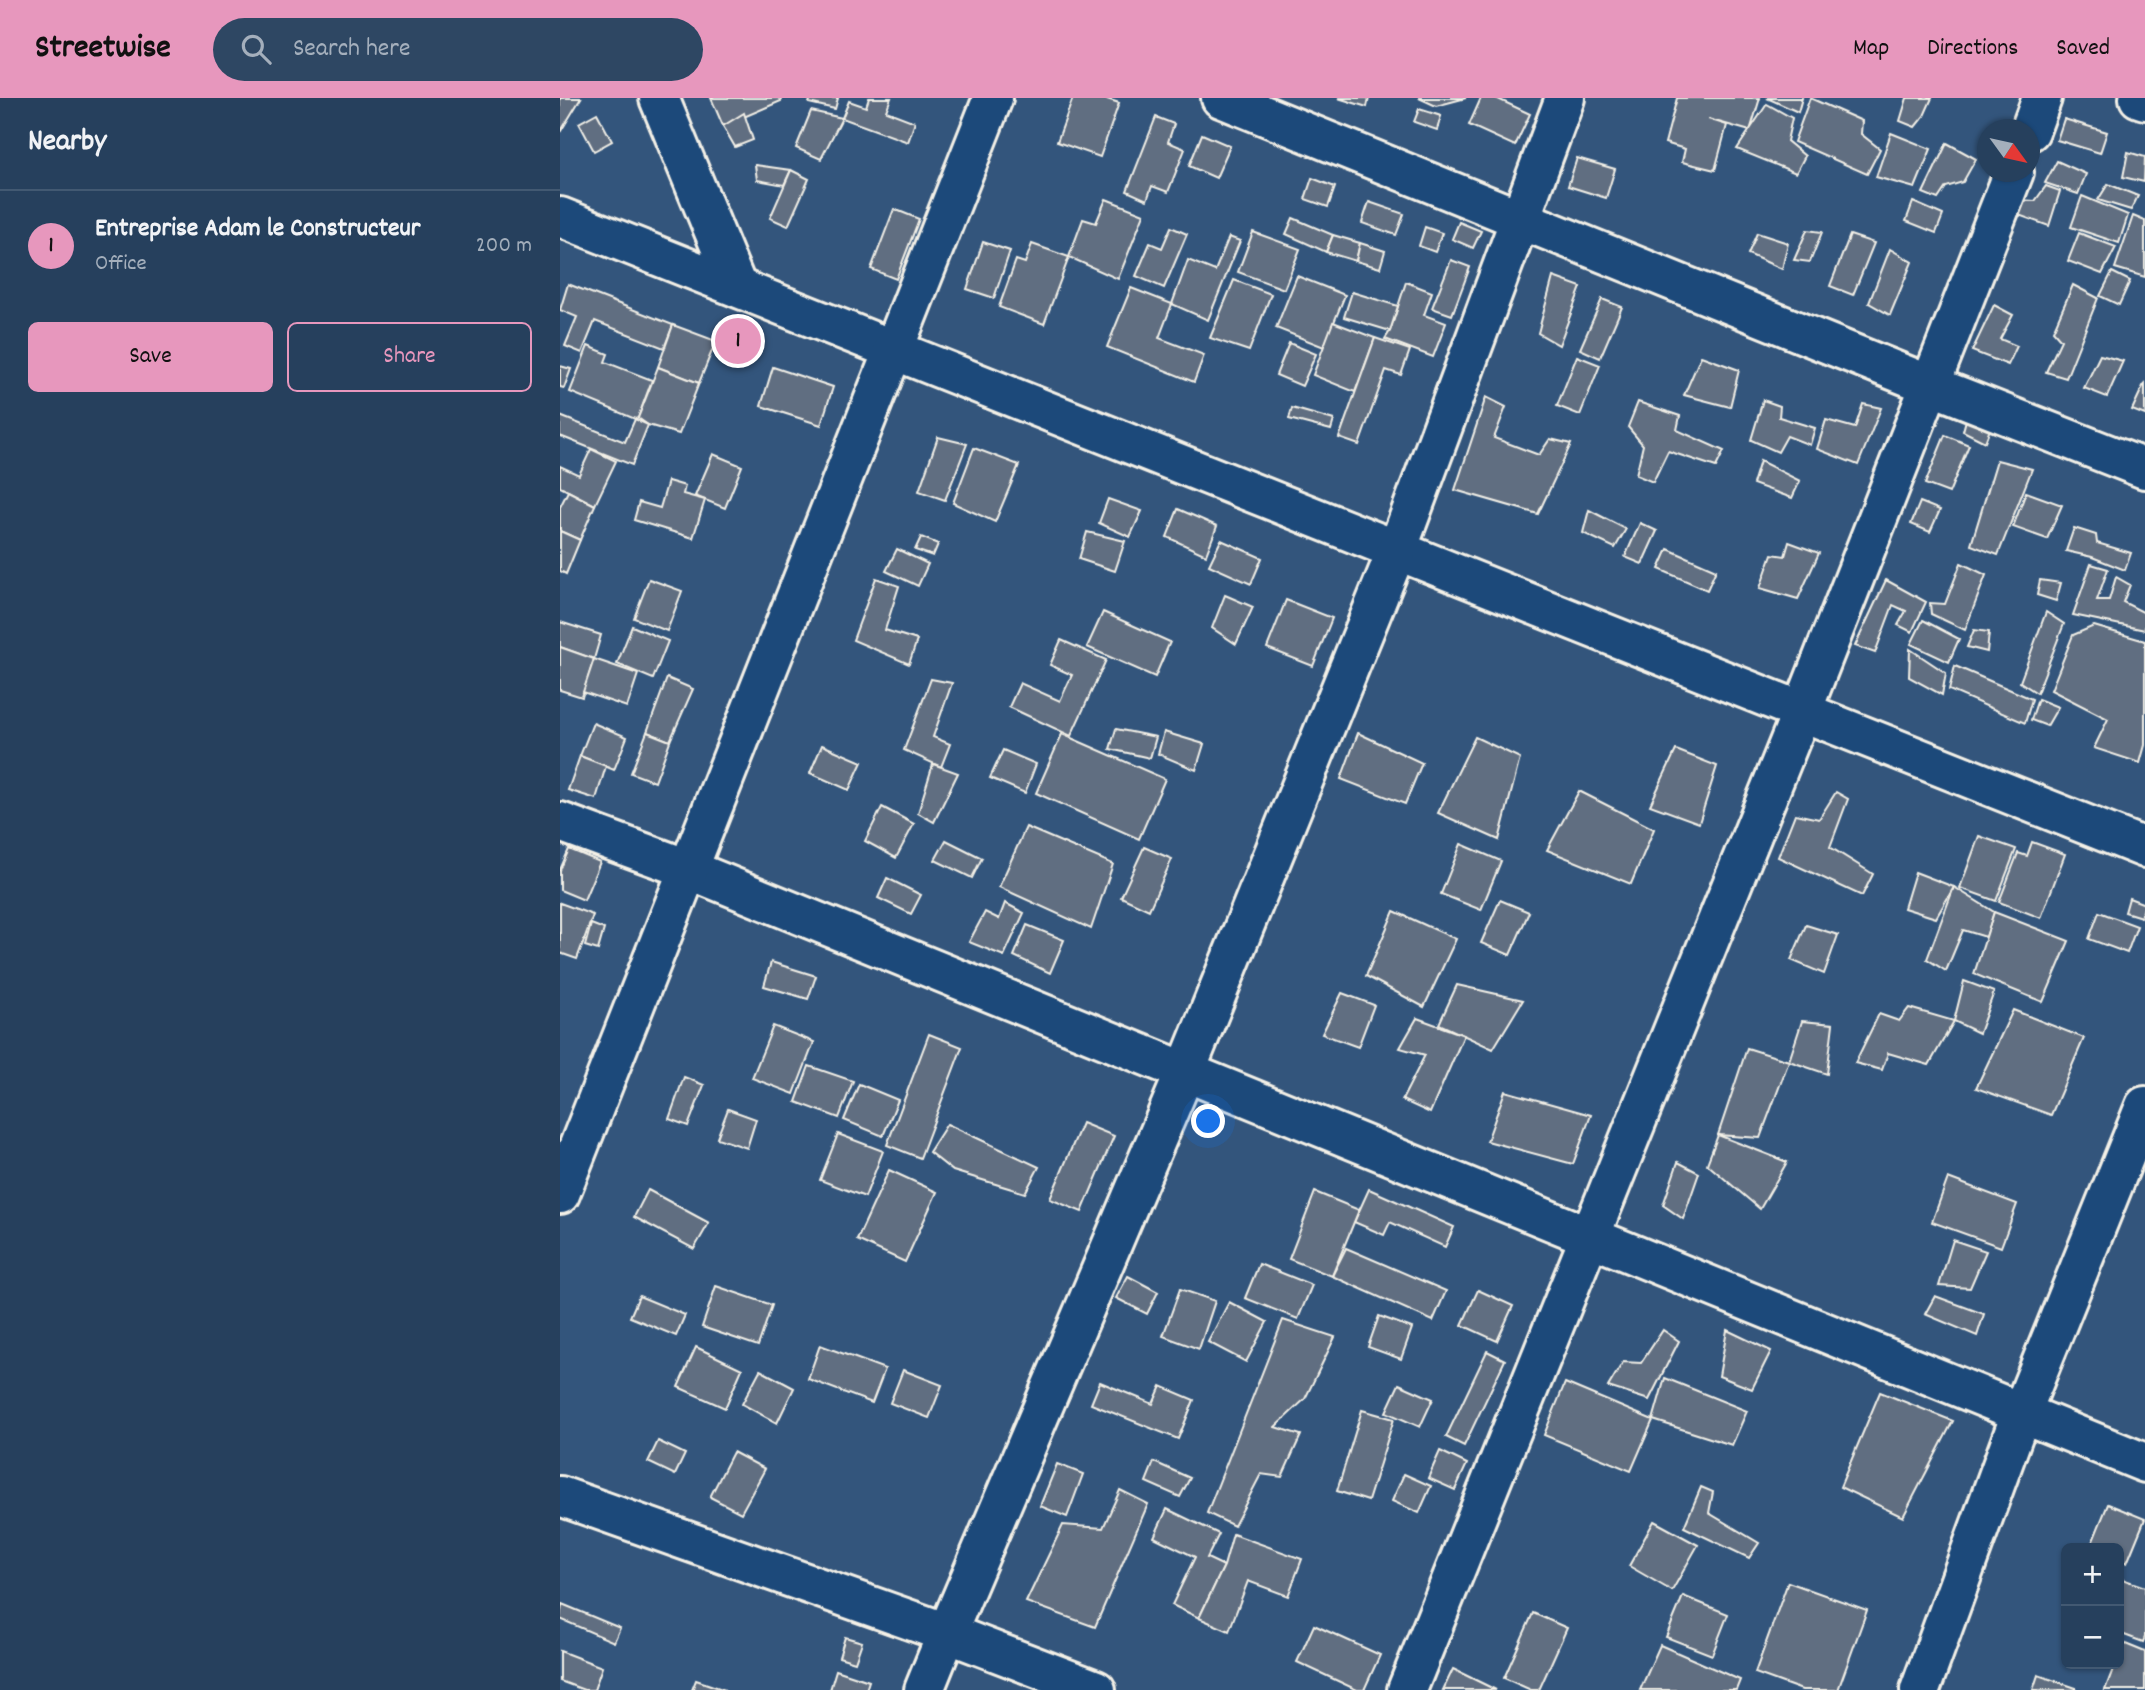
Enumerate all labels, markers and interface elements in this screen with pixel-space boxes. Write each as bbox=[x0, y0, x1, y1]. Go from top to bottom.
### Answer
search box bbox=[213, 18, 703, 81]
text: Streetwise bbox=[35, 26, 171, 73]
icon: search bbox=[237, 30, 275, 68]
text: Search here bbox=[293, 31, 410, 68]
text: Map bbox=[1853, 32, 1889, 66]
text: Directions bbox=[1927, 32, 2018, 66]
text: Saved bbox=[2056, 32, 2110, 66]
north arrow bbox=[1977, 119, 2040, 182]
text: Nearby bbox=[28, 122, 106, 165]
text: Entreprise Adam le Constructeur bbox=[95, 211, 420, 248]
text: 1 bbox=[48, 230, 54, 263]
text: 200 m bbox=[476, 230, 532, 263]
text: Office bbox=[95, 248, 147, 281]
pin: 1 bbox=[715, 315, 761, 367]
button: Save bbox=[28, 322, 273, 392]
button: Share bbox=[287, 322, 532, 392]
your location bbox=[1191, 1104, 1225, 1138]
map controls bbox=[2061, 1543, 2124, 1669]
button: + bbox=[2061, 1543, 2124, 1606]
button: − bbox=[2061, 1606, 2124, 1669]

